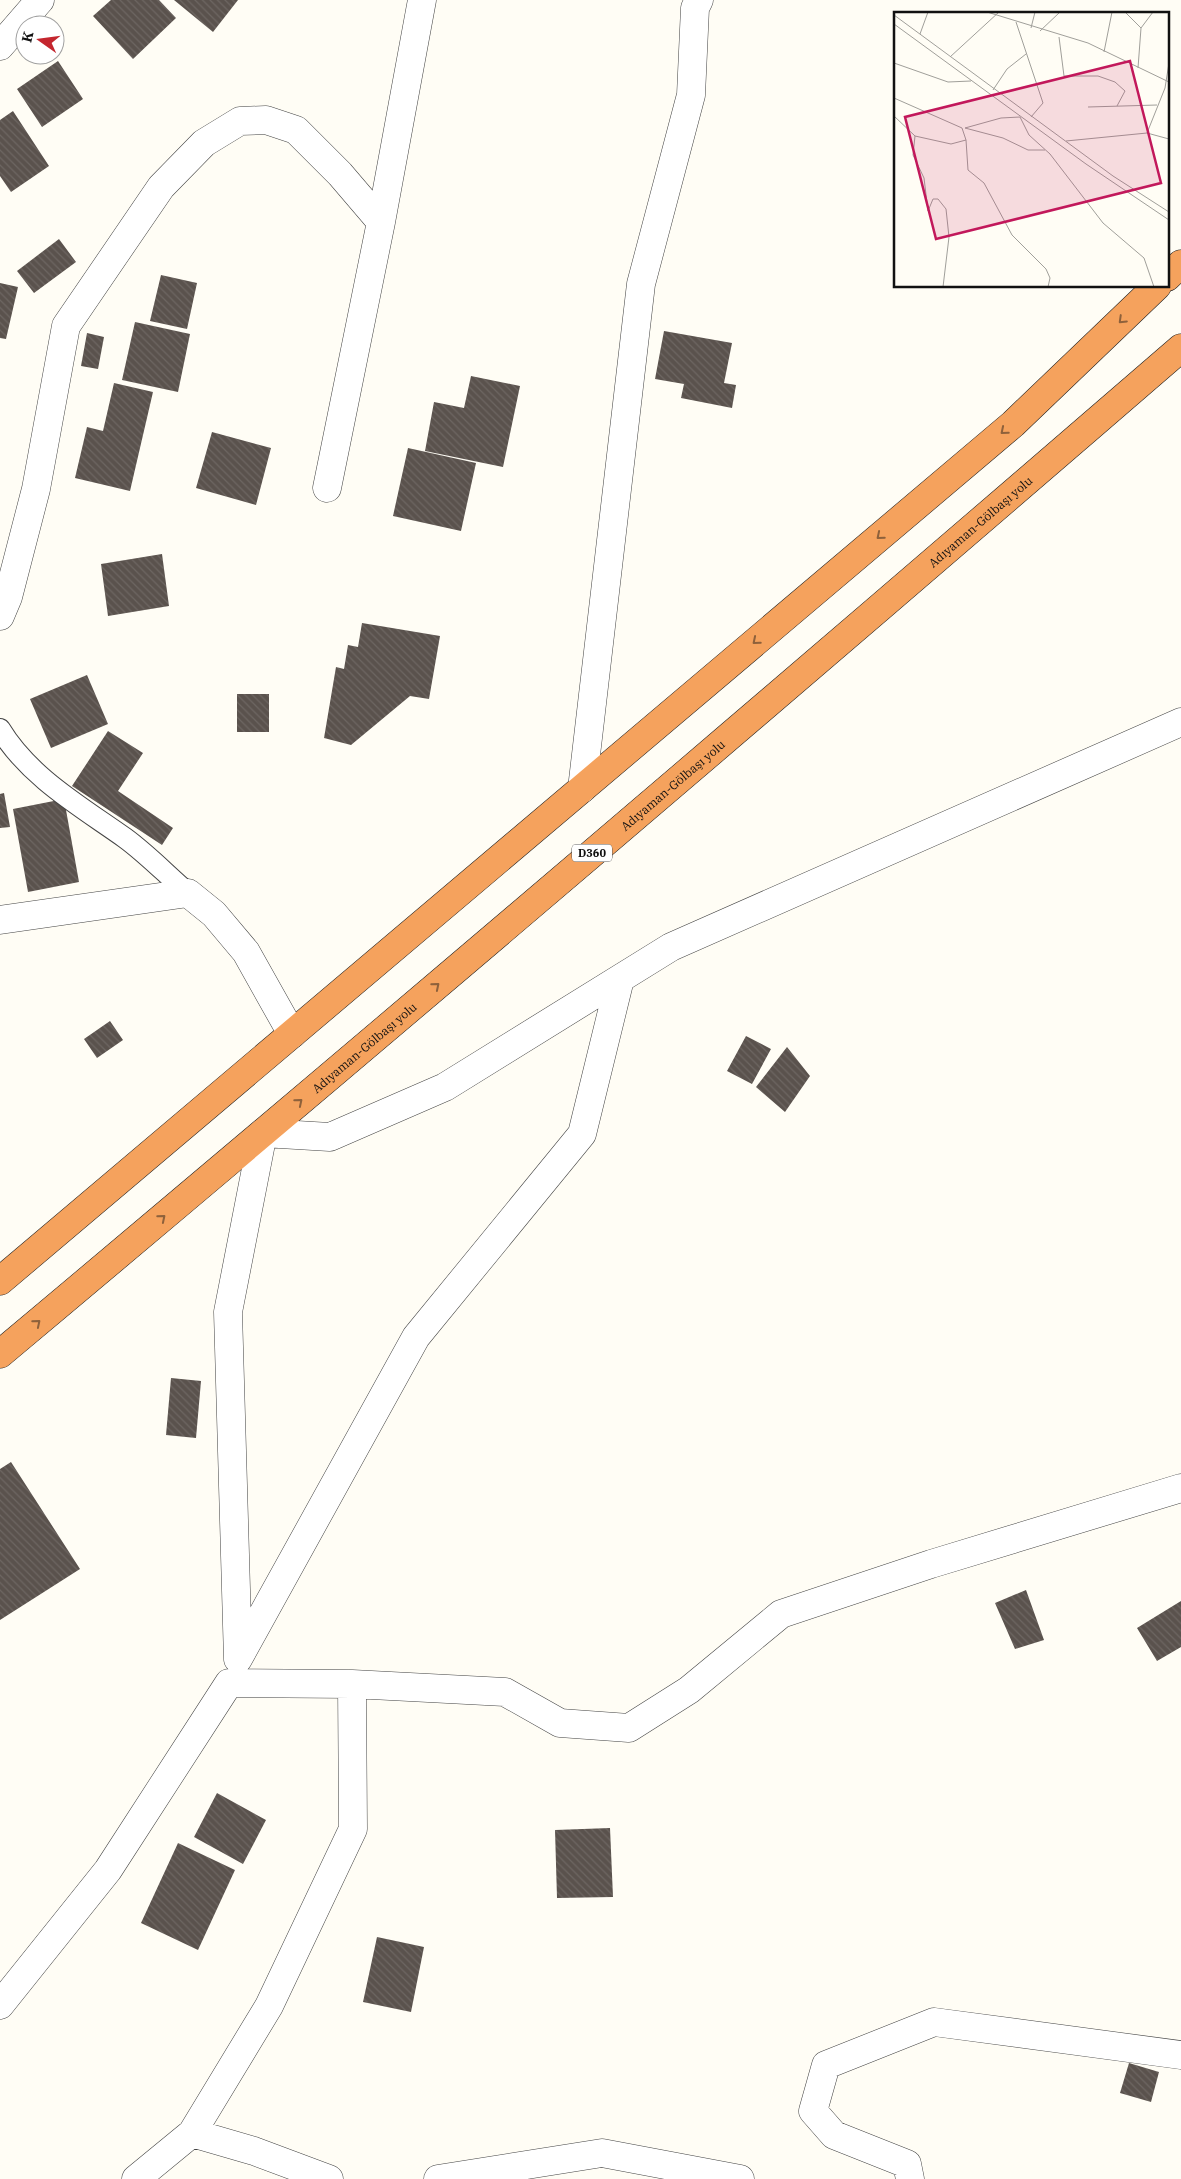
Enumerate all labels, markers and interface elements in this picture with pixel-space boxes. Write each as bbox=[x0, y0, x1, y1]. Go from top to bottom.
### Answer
inset map bbox=[894, 12, 1168, 288]
north arrow bbox=[15, 15, 65, 65]
text: K bbox=[17, 29, 37, 44]
one-way arrow bbox=[1119, 314, 1128, 323]
one-way arrow bbox=[1000, 426, 1009, 435]
street label: Adıyaman-Gölbaşı yolu bbox=[925, 472, 1035, 570]
one-way arrow bbox=[876, 531, 885, 540]
one-way arrow bbox=[752, 636, 761, 645]
street label: Adıyaman-Gölbaşı yolu bbox=[617, 736, 728, 834]
road number: D360 bbox=[572, 844, 612, 861]
one-way arrow bbox=[431, 982, 440, 991]
street label: Adıyaman-Gölbaşı yolu bbox=[309, 998, 420, 1096]
one-way arrow bbox=[294, 1099, 303, 1108]
one-way arrow bbox=[156, 1216, 165, 1224]
one-way arrow bbox=[32, 1319, 41, 1328]

